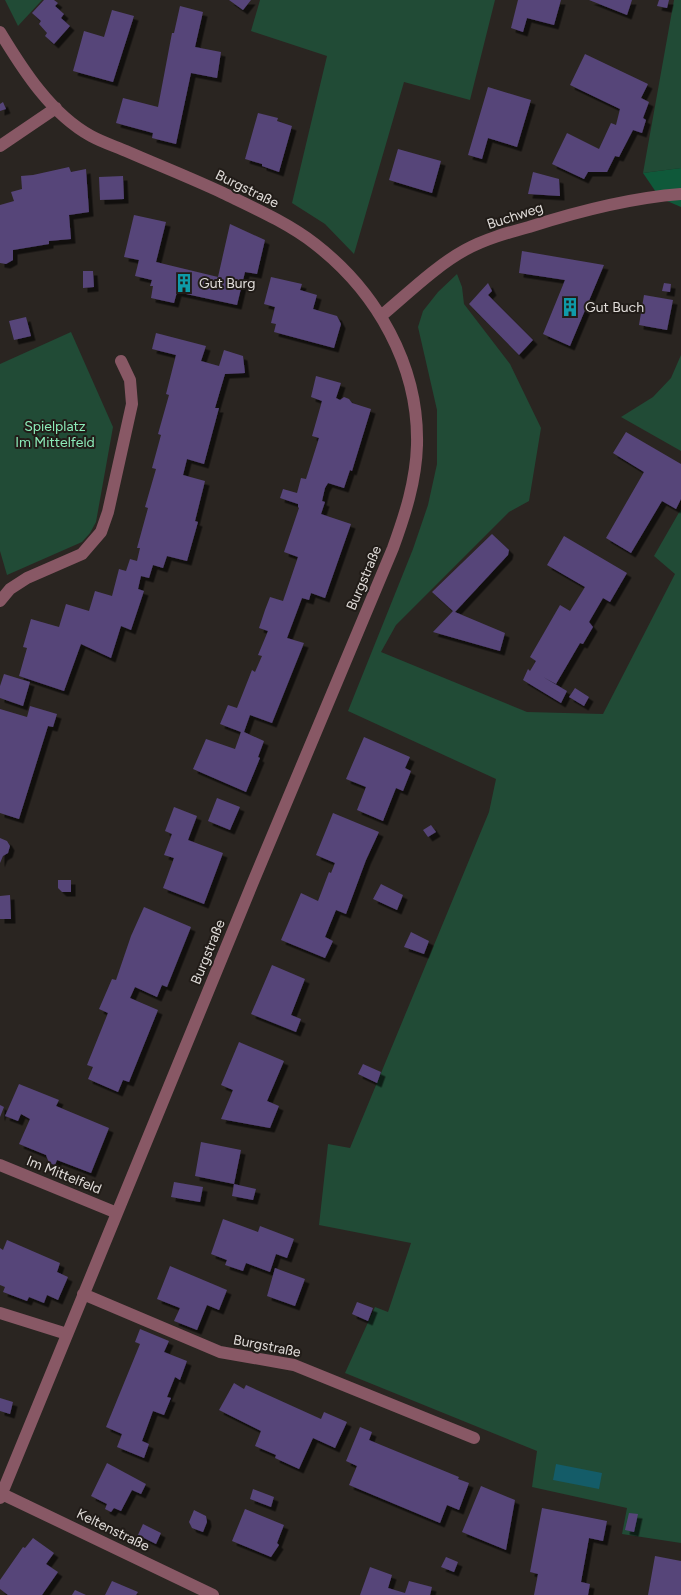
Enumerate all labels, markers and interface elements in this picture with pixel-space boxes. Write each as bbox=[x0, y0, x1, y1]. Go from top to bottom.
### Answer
street label: Burgstraße bbox=[212, 166, 282, 212]
street label: Buchweg bbox=[485, 199, 545, 233]
building icon: Gut Burg bbox=[173, 272, 195, 294]
place label: Gut Burg bbox=[199, 275, 256, 292]
building icon: Gut Buch bbox=[559, 296, 581, 318]
place label: Gut Buch bbox=[585, 299, 644, 316]
park label: Spielplatz Im Mittelfeld bbox=[15, 418, 95, 451]
street label: Burgstraße bbox=[343, 543, 385, 613]
street label: Burgstraße bbox=[187, 917, 229, 987]
street label: Im Mittelfeld bbox=[24, 1152, 104, 1198]
street label: Burgstraße bbox=[232, 1331, 303, 1361]
street label: Keltenstraße bbox=[74, 1505, 153, 1555]

